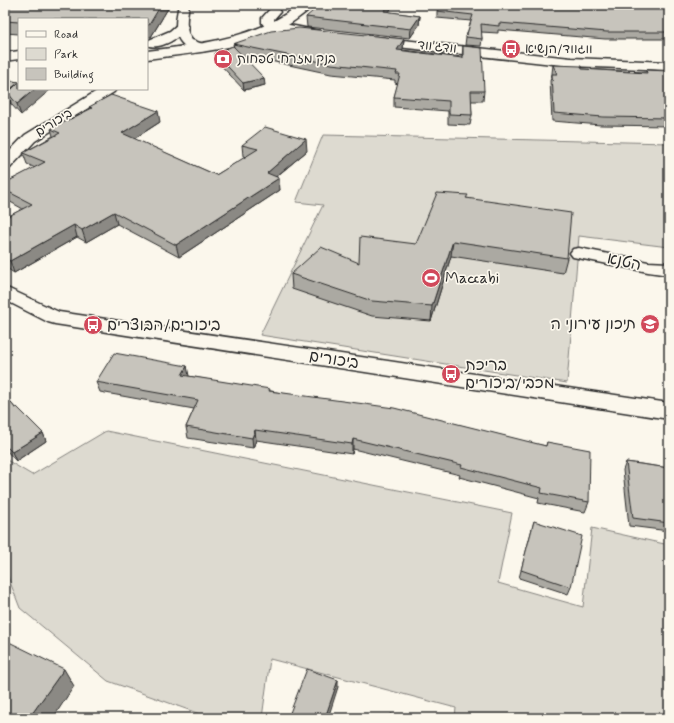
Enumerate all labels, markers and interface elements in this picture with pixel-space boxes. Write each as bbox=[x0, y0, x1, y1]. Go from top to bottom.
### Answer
legend bbox=[18, 18, 148, 90]
text: Road bbox=[54, 27, 78, 43]
street label: וודג'ווד bbox=[417, 36, 457, 58]
bus stop icon: ווגווד/הנשיא bbox=[500, 38, 522, 60]
place label: ווגווד/הנשיא bbox=[525, 41, 593, 58]
text: Park bbox=[54, 47, 78, 63]
bank icon: בנק מזרחי טפחות bbox=[212, 48, 234, 70]
place label: בנק מזרחי טפחות bbox=[237, 51, 336, 68]
text: Building bbox=[54, 67, 94, 84]
street label: ביכורים bbox=[32, 105, 76, 141]
street label: הטנא bbox=[605, 248, 643, 276]
sports icon: Maccabi bbox=[420, 267, 442, 289]
place label: Maccabi bbox=[445, 268, 499, 289]
school or university icon: תיכון עירוני ה bbox=[639, 313, 661, 335]
bus stop icon: ביכורים/הבוצרים bbox=[82, 314, 104, 336]
place label: תיכון עירוני ה bbox=[550, 314, 636, 335]
place label: ביכורים/הבוצרים bbox=[107, 315, 221, 336]
street label: ביכורים bbox=[308, 346, 360, 374]
place label: בריכת מכבי/ביכורים bbox=[464, 355, 555, 394]
bus stop icon: בריכת מכבי/ביכורים bbox=[440, 363, 462, 385]

